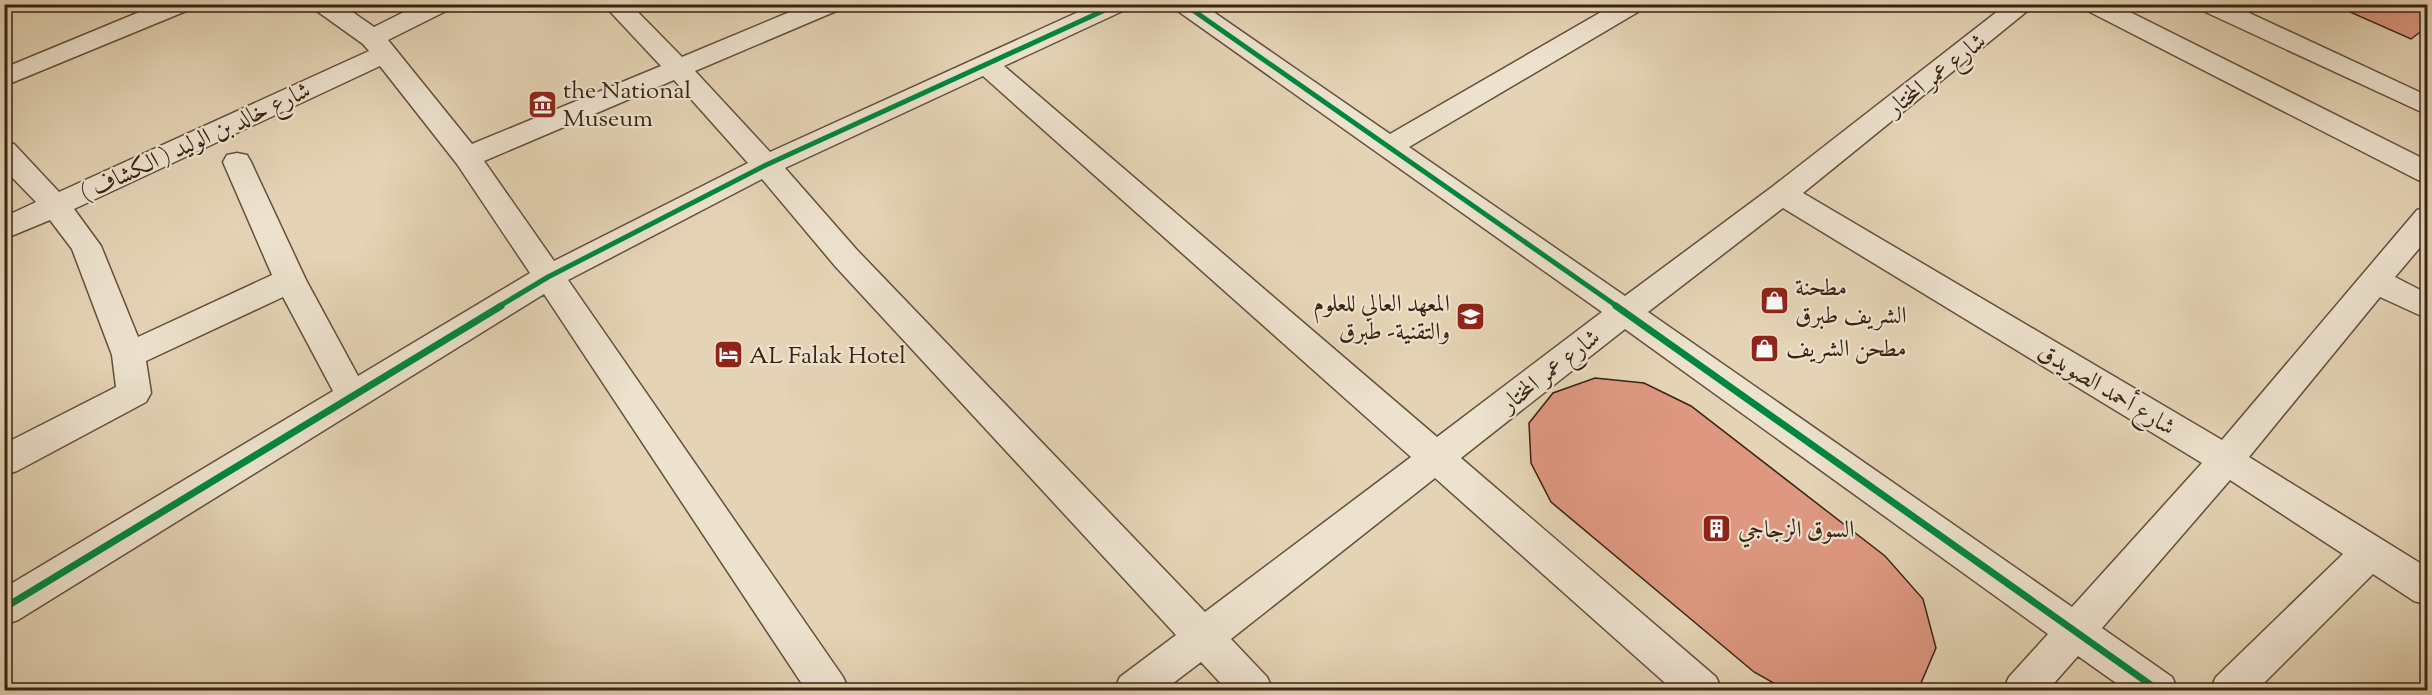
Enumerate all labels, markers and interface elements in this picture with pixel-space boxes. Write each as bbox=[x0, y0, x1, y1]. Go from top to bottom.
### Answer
street label: شارع عمر المختار bbox=[1879, 26, 1995, 127]
street label: شارع خالد بن الوليد ( الكشاف ) bbox=[75, 74, 317, 212]
place label: the National Museum bbox=[563, 75, 691, 137]
museum icon: the National Museum bbox=[526, 88, 558, 120]
place label: مطحنة الشريف طبرق bbox=[1795, 272, 1907, 334]
shop icon: مطحنة الشريف طبرق bbox=[1758, 285, 1790, 317]
place label: المعهد العالي للعلوم والتقنية- طبرق bbox=[1313, 288, 1450, 350]
school or university icon: المعهد العالي للعلوم والتقنية- طبرق bbox=[1455, 301, 1487, 333]
street label: شارع عمر المختار bbox=[1493, 322, 1609, 423]
shop icon: مطحن الشريف bbox=[1749, 332, 1781, 364]
place label: مطحن الشريف bbox=[1786, 333, 1906, 367]
street label: شارع أحمد الصويدق bbox=[2030, 334, 2182, 446]
hotel icon: AL Falak Hotel bbox=[712, 339, 744, 371]
place label: AL Falak Hotel bbox=[749, 340, 906, 374]
building icon: السوق الزجاجي bbox=[1701, 513, 1733, 545]
place label: السوق الزجاجي bbox=[1738, 514, 1855, 548]

